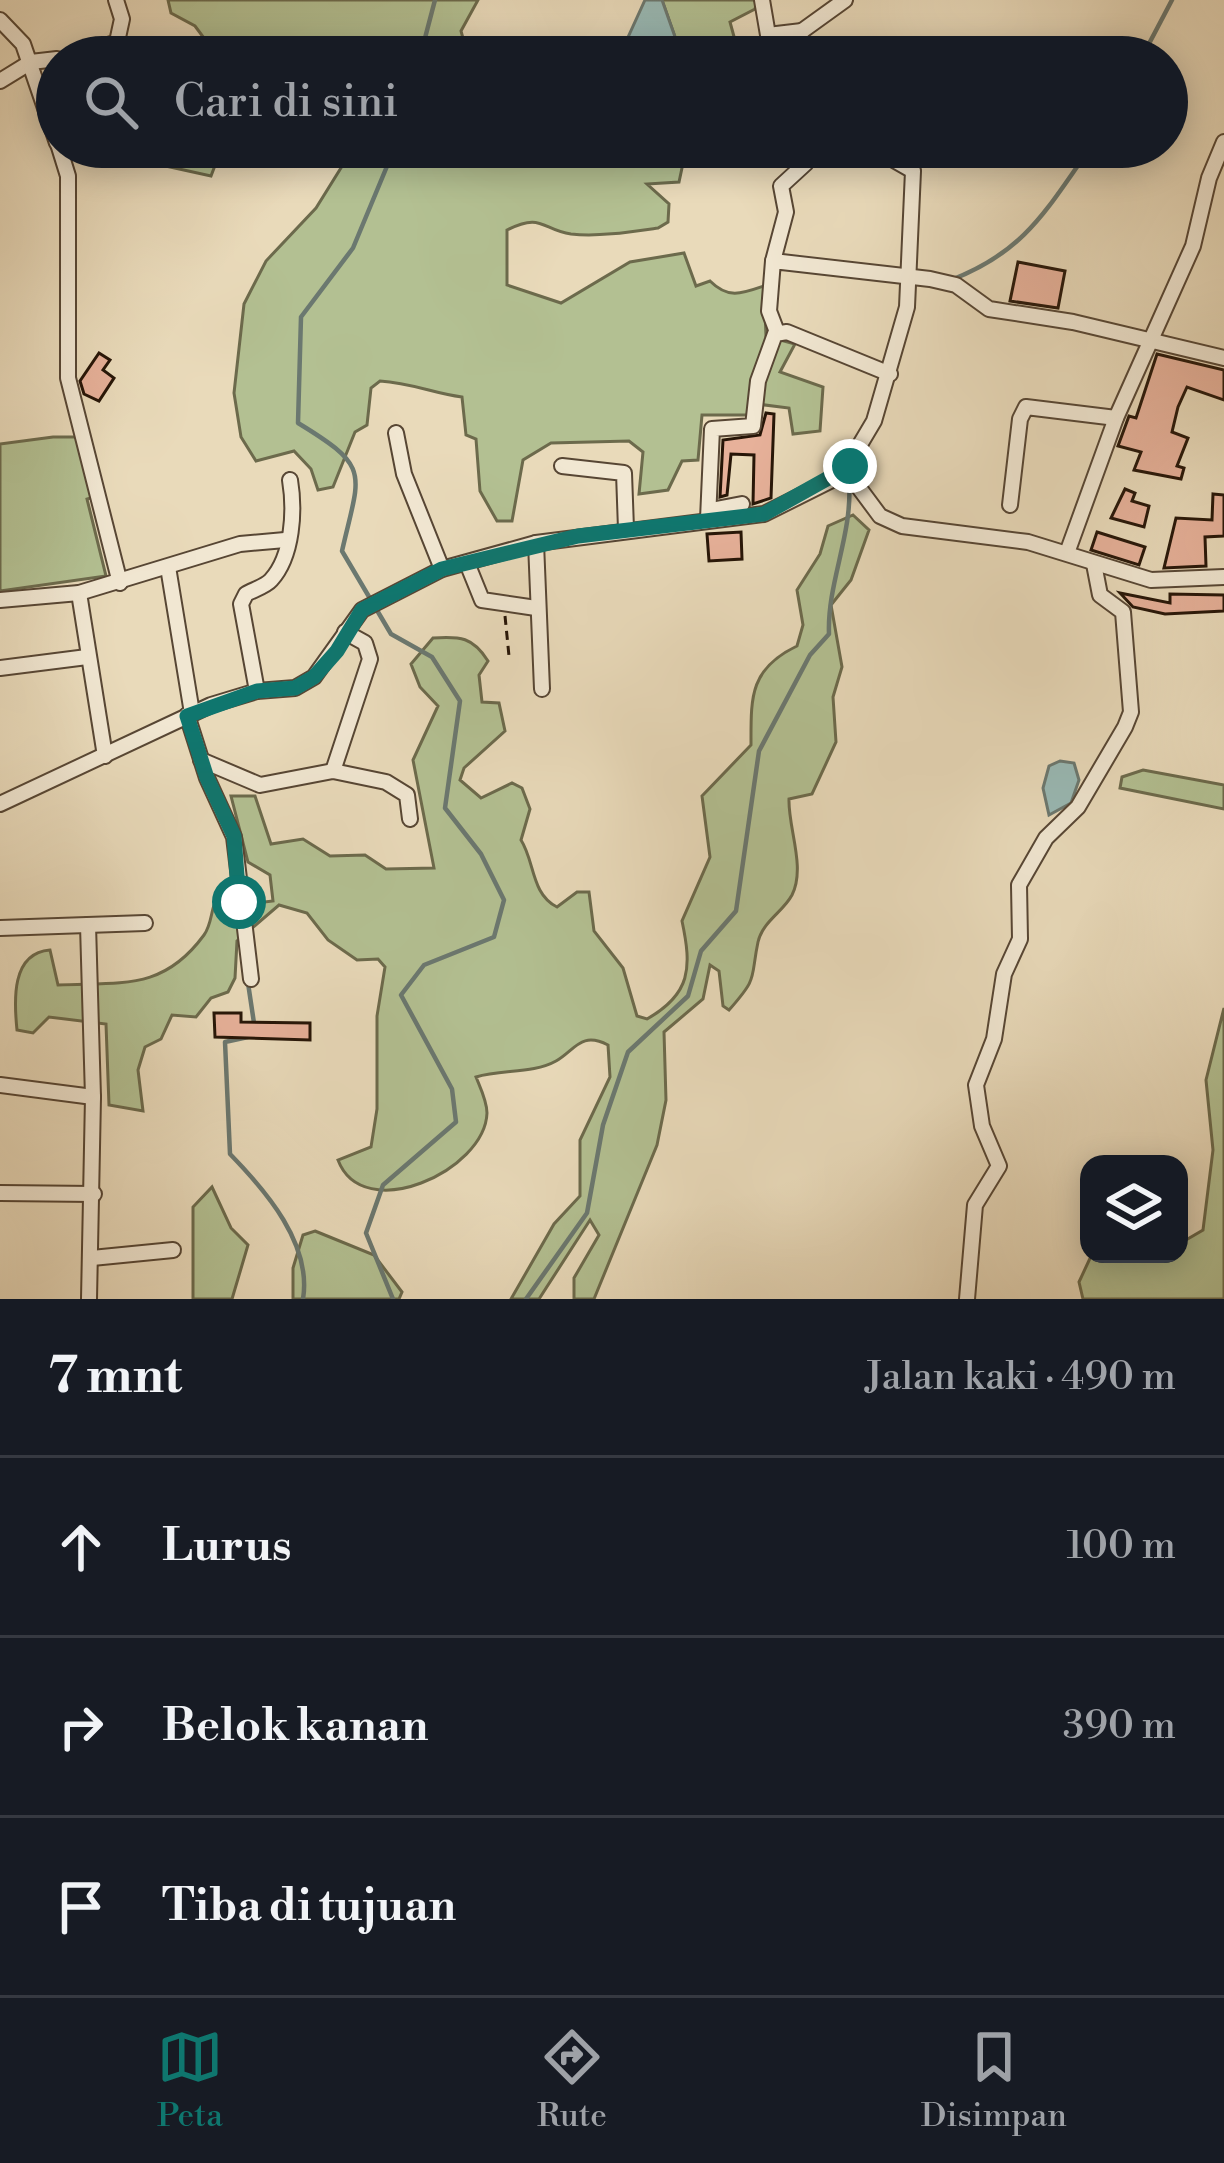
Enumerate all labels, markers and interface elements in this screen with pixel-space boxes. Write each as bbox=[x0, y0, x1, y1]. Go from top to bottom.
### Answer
search box bbox=[36, 36, 1188, 168]
icon: search bbox=[78, 69, 144, 135]
text: Cari di sini bbox=[174, 74, 398, 131]
route end bbox=[823, 439, 877, 493]
route start bbox=[212, 875, 266, 929]
map controls bbox=[1080, 1155, 1188, 1263]
button: layers bbox=[1080, 1155, 1188, 1263]
text: 7 mnt bbox=[48, 1345, 182, 1409]
text: Jalan kaki · 490 m bbox=[865, 1353, 1176, 1402]
icon: ahead bbox=[48, 1514, 114, 1580]
text: Lurus bbox=[162, 1518, 292, 1575]
text: 100 m bbox=[1067, 1522, 1176, 1571]
icon: right bbox=[48, 1694, 114, 1760]
text: Belok kanan bbox=[162, 1698, 429, 1755]
text: 390 m bbox=[1063, 1702, 1176, 1751]
icon: arrive bbox=[48, 1874, 114, 1940]
text: Tiba di tujuan bbox=[162, 1878, 456, 1935]
tab: Peta bbox=[157, 2024, 223, 2137]
tab: Rute bbox=[537, 2024, 607, 2137]
tab: Disimpan bbox=[921, 2024, 1067, 2137]

